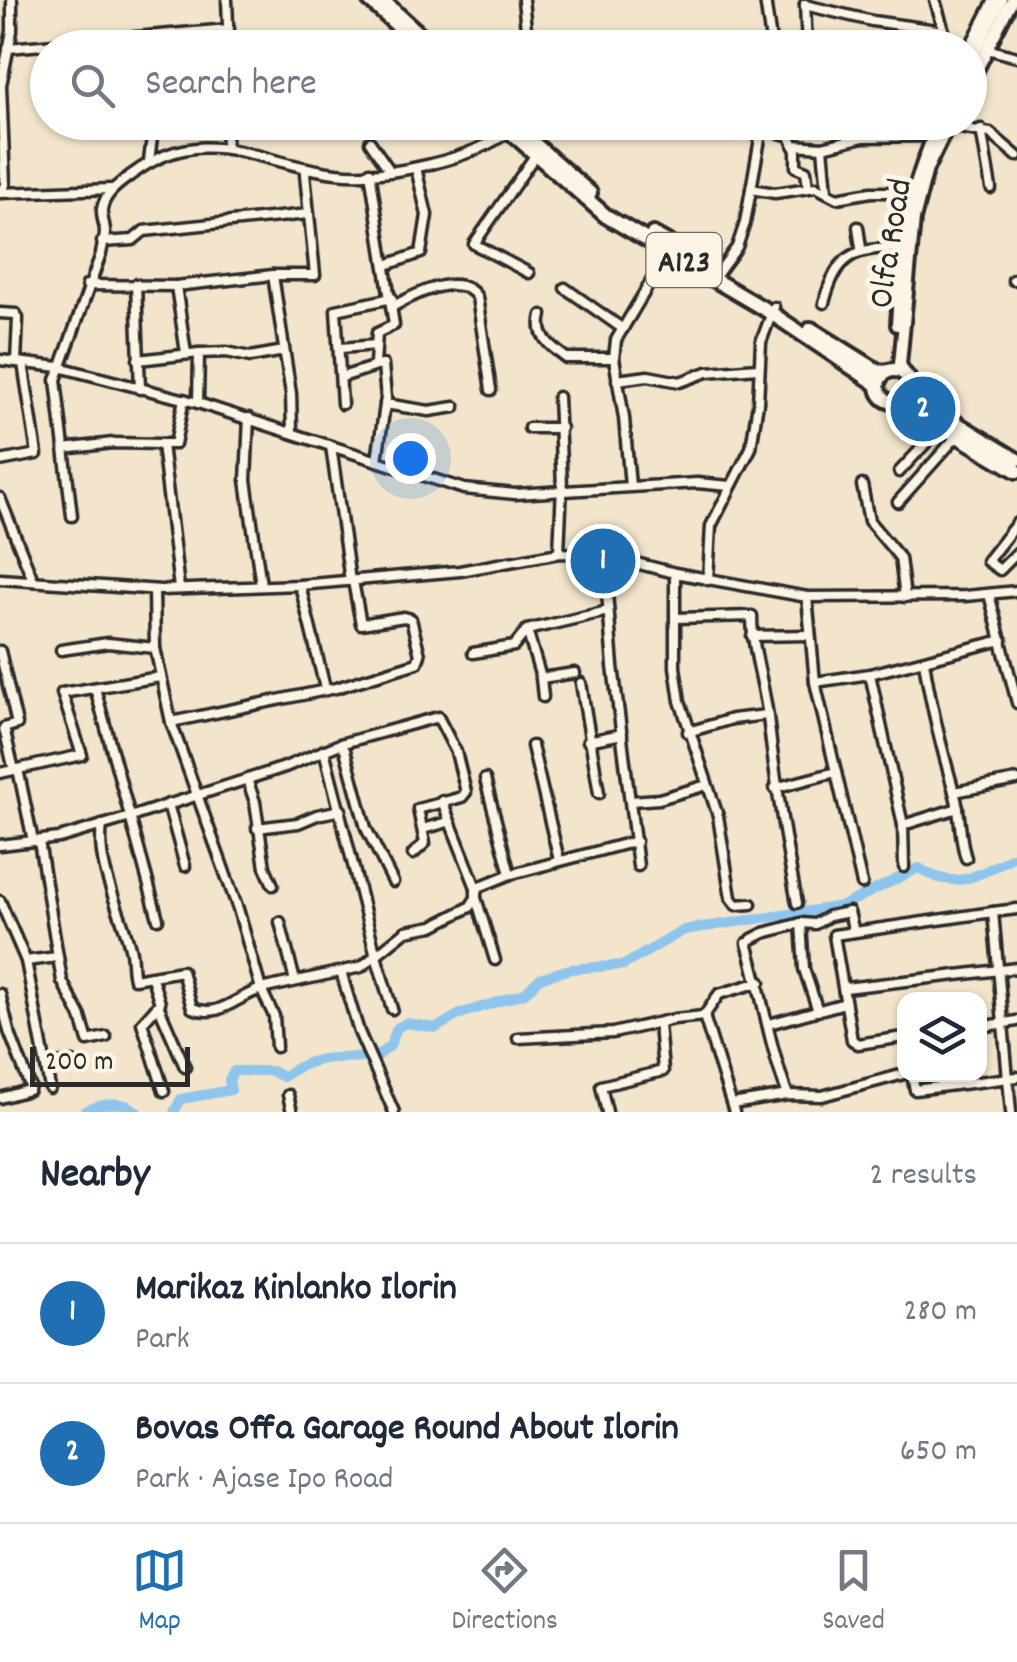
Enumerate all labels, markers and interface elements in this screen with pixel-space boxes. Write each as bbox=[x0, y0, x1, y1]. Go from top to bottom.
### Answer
search box bbox=[30, 30, 987, 140]
icon: search bbox=[65, 58, 120, 113]
text: Search here bbox=[145, 58, 317, 113]
street label: Olfa Road bbox=[858, 175, 928, 312]
road number: A123 bbox=[646, 233, 722, 287]
pin: 2 bbox=[890, 372, 956, 446]
your location bbox=[385, 433, 436, 484]
pin: 1 bbox=[570, 524, 636, 598]
map controls bbox=[897, 992, 987, 1082]
button: layers bbox=[897, 992, 987, 1082]
scale bar bbox=[30, 1042, 190, 1086]
text: 200 m bbox=[45, 1044, 113, 1084]
text: Nearby bbox=[40, 1147, 150, 1207]
text: 2 results bbox=[870, 1154, 977, 1200]
text: Marikaz Kinlanko Ilorin bbox=[135, 1263, 457, 1318]
text: 1 bbox=[69, 1290, 76, 1336]
text: 280 m bbox=[903, 1290, 977, 1336]
text: Park bbox=[135, 1318, 190, 1364]
text: Bovas Offa Garage Round About Ilorin bbox=[135, 1403, 679, 1458]
text: 2 bbox=[66, 1430, 79, 1476]
text: 650 m bbox=[900, 1430, 977, 1476]
text: Park · Ajase Ipo Road bbox=[135, 1458, 393, 1504]
tab: Map bbox=[132, 1543, 187, 1643]
tab: Directions bbox=[452, 1543, 558, 1643]
tab: Saved bbox=[822, 1543, 885, 1643]

